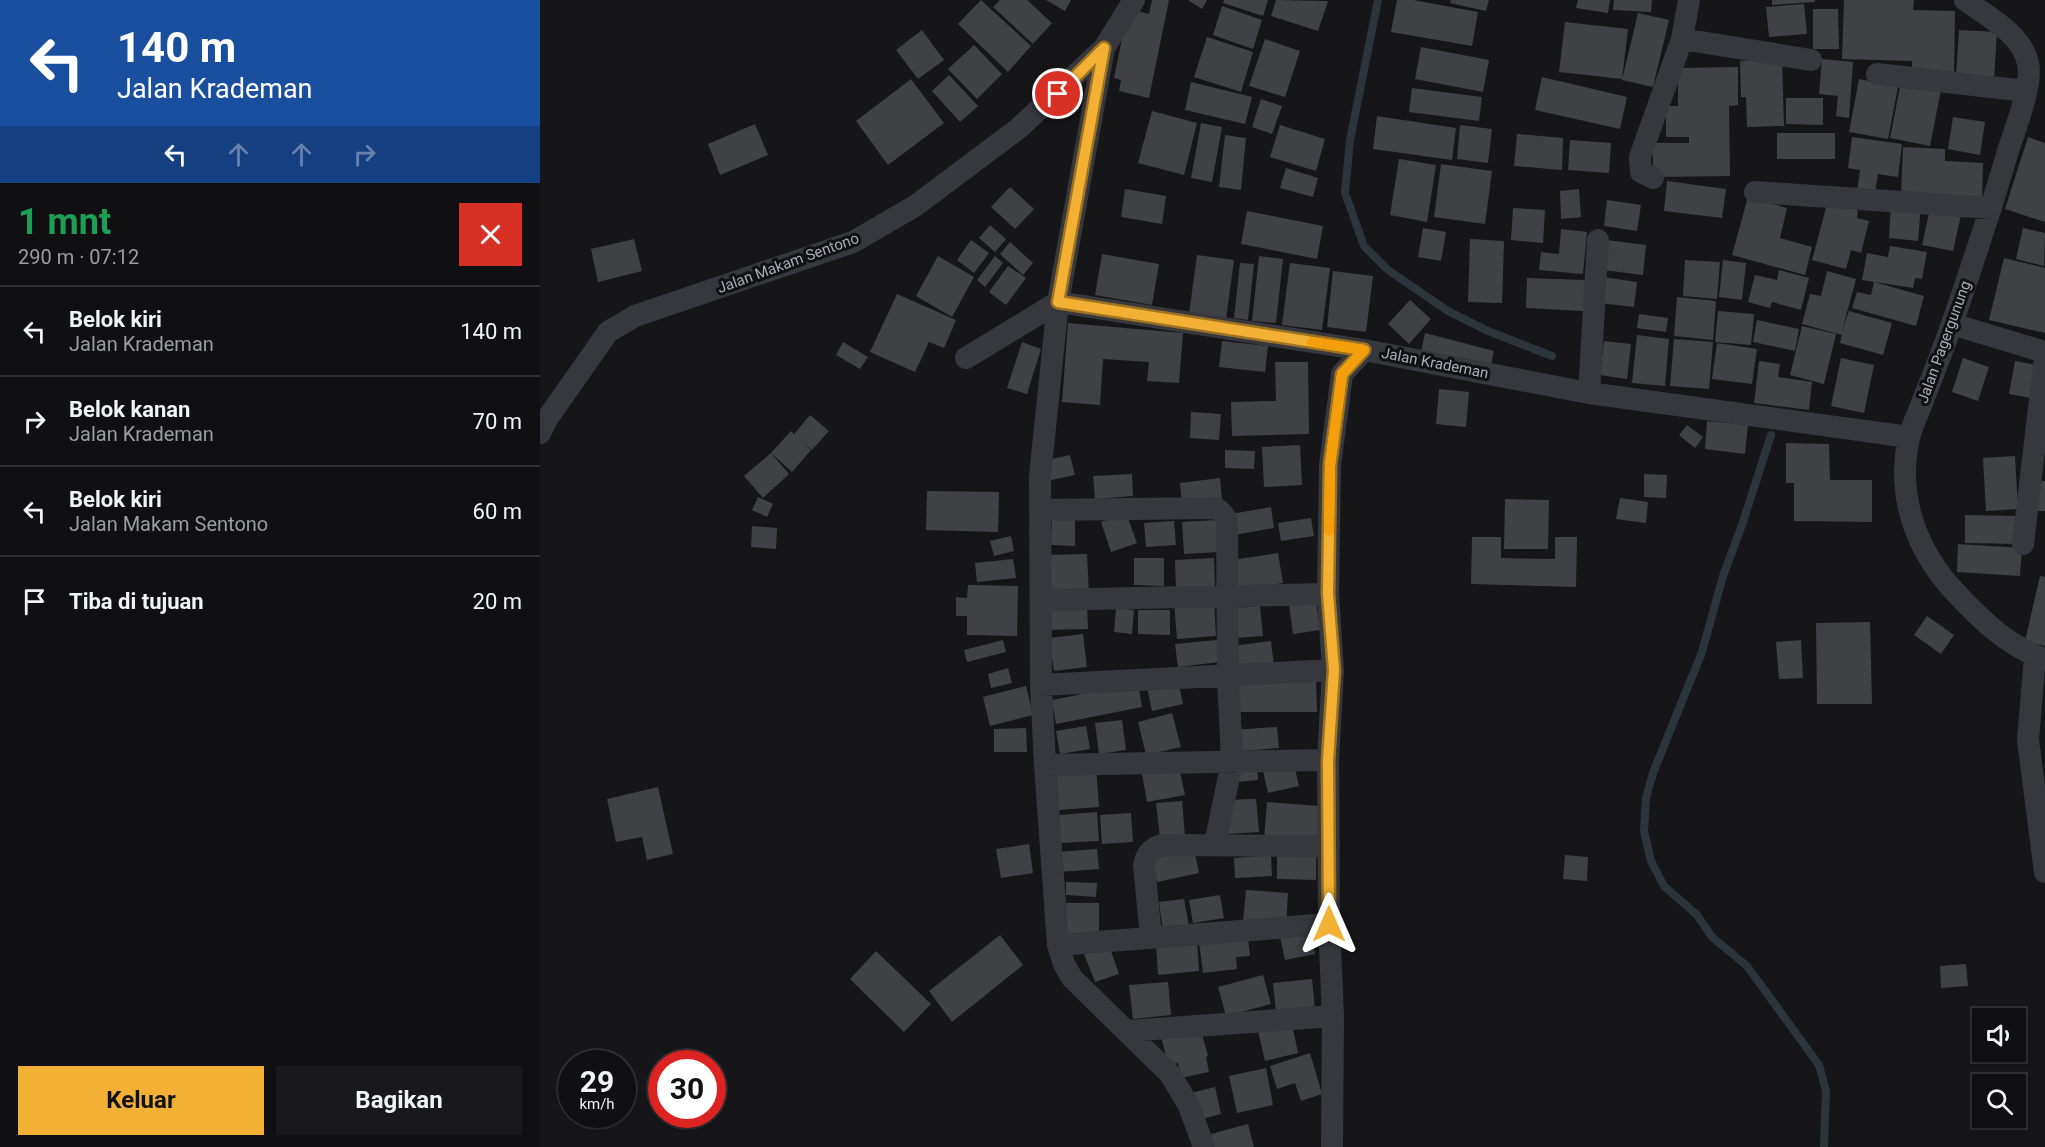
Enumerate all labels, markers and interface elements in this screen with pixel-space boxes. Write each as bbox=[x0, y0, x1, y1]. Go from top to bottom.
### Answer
text: 140 m bbox=[117, 23, 236, 72]
icon: left bbox=[18, 24, 96, 102]
pin bbox=[1032, 68, 1083, 119]
text: Jalan Krademan bbox=[117, 73, 313, 105]
icon: arrive bbox=[1041, 77, 1074, 110]
icon: left bbox=[159, 138, 192, 171]
icon: ahead bbox=[222, 138, 255, 171]
icon: ahead bbox=[285, 138, 318, 171]
icon: right bbox=[348, 138, 381, 171]
text: 1 mnt bbox=[18, 201, 111, 243]
button: close bbox=[459, 203, 522, 266]
street label: Jalan Makam Sentono bbox=[715, 229, 861, 297]
text: 290 m · 07:12 bbox=[18, 245, 139, 269]
street label: Jalan Pagergunung bbox=[1913, 278, 1975, 406]
text: Belok kiri bbox=[69, 307, 162, 332]
icon: left bbox=[18, 315, 51, 348]
text: 140 m bbox=[460, 319, 522, 344]
text: Jalan Krademan bbox=[69, 332, 214, 356]
street label: Jalan Krademan bbox=[1380, 344, 1490, 382]
text: Belok kanan bbox=[69, 397, 190, 422]
icon: right bbox=[18, 405, 51, 438]
text: 70 m bbox=[473, 409, 522, 434]
text: Jalan Krademan bbox=[69, 422, 214, 446]
text: Belok kiri bbox=[69, 487, 162, 512]
icon: left bbox=[18, 495, 51, 528]
text: 60 m bbox=[473, 499, 522, 524]
text: Jalan Makam Sentono bbox=[69, 512, 268, 536]
icon: arrive bbox=[18, 585, 51, 618]
text: Tiba di tujuan bbox=[69, 589, 204, 614]
text: 20 m bbox=[473, 589, 522, 614]
position arrow bbox=[1297, 892, 1361, 956]
map controls bbox=[1972, 1008, 2026, 1128]
button: sound bbox=[1972, 1008, 2026, 1062]
speed limit sign: 30 bbox=[648, 1050, 726, 1128]
text: 29 bbox=[580, 1064, 614, 1099]
button: Keluar bbox=[18, 1066, 264, 1135]
button: Bagikan bbox=[276, 1066, 522, 1135]
button: search bbox=[1972, 1074, 2026, 1128]
text: km/h bbox=[579, 1095, 615, 1113]

